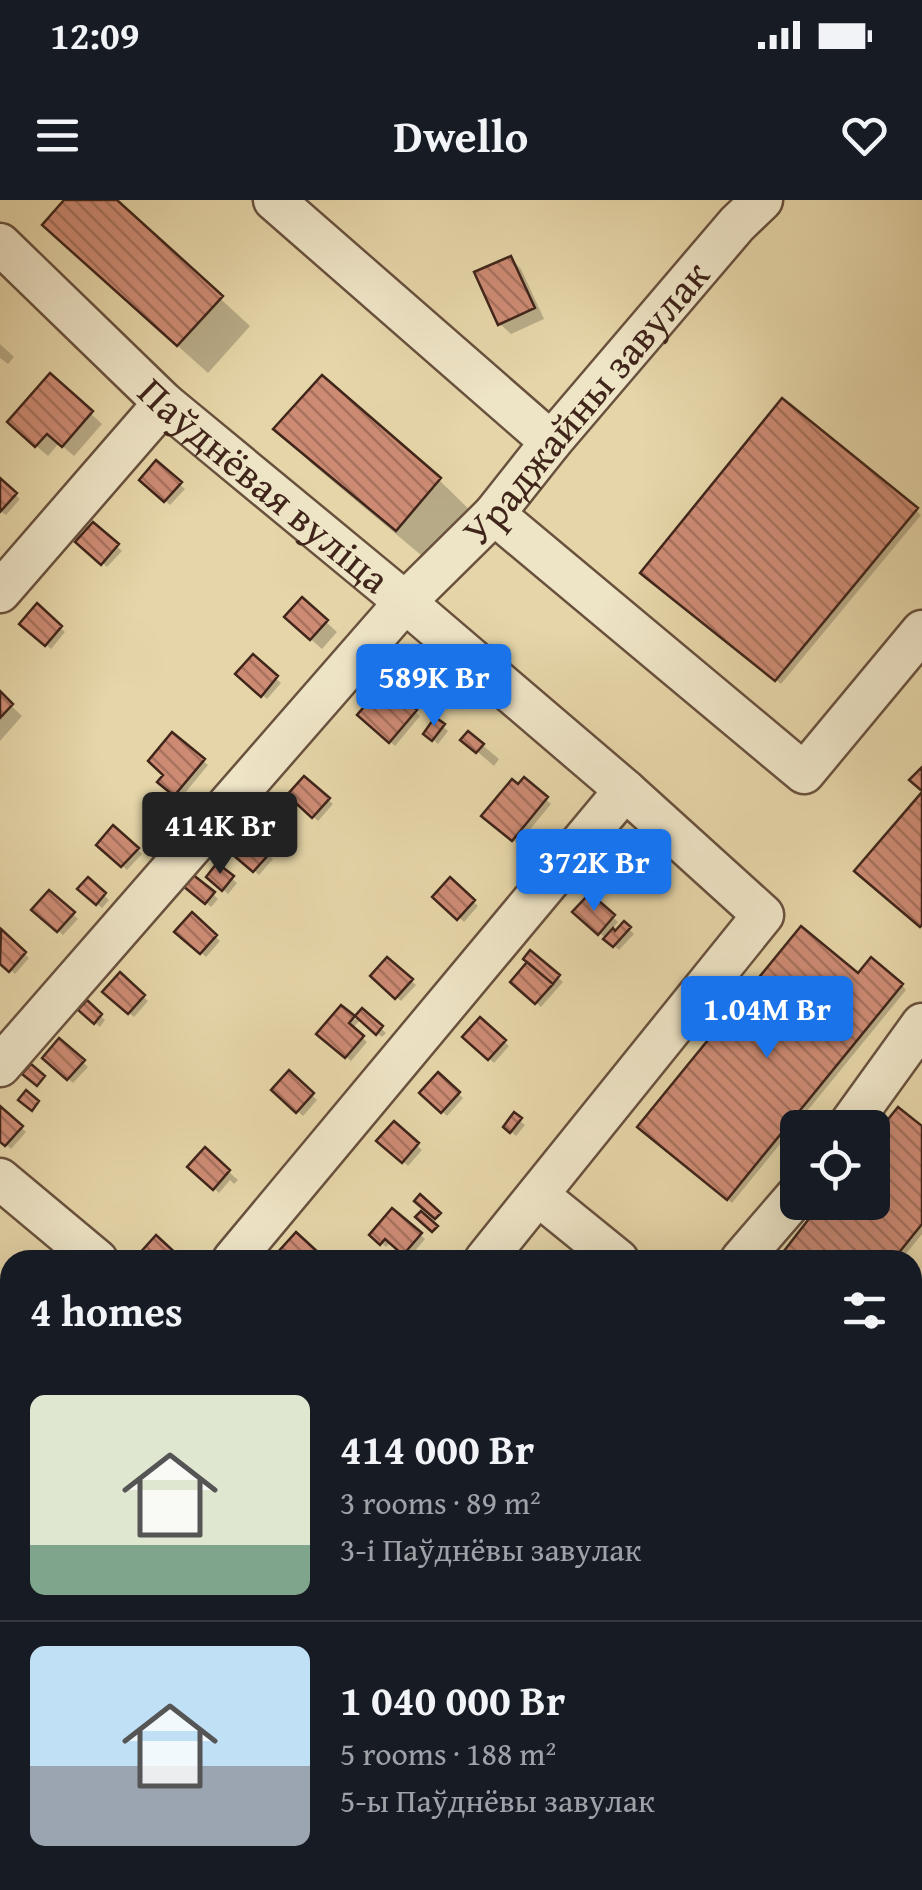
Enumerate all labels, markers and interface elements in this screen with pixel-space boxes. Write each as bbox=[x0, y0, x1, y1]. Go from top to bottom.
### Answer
text: 12:09 bbox=[50, 7, 140, 63]
text: Dwello bbox=[394, 103, 528, 168]
icon: menu bbox=[30, 108, 85, 163]
icon: heart bbox=[837, 108, 892, 163]
street label: Ураджайны завулак bbox=[448, 247, 723, 559]
street label: Паўднёвая вуліца bbox=[125, 363, 403, 607]
pin: 589K Br bbox=[342, 644, 526, 729]
text: 589K Br bbox=[378, 653, 490, 700]
pin: 414K Br bbox=[128, 792, 312, 877]
text: 414K Br bbox=[164, 801, 276, 848]
pin: 372K Br bbox=[502, 829, 686, 914]
text: 372K Br bbox=[538, 838, 650, 885]
pin: 1.04M Br bbox=[664, 976, 870, 1061]
text: 1.04M Br bbox=[703, 985, 831, 1032]
map controls bbox=[780, 1110, 890, 1220]
button: locate bbox=[780, 1110, 890, 1220]
text: 4 homes bbox=[30, 1280, 183, 1341]
icon: filters bbox=[837, 1283, 892, 1338]
text: 414 000 Br bbox=[340, 1418, 534, 1479]
icon: home bbox=[110, 1435, 230, 1555]
text: 3 rooms · 89 m² bbox=[340, 1479, 541, 1526]
text: 3-і Паўднёвы завулак bbox=[340, 1526, 641, 1573]
text: 1 040 000 Br bbox=[340, 1669, 565, 1730]
icon: home bbox=[110, 1686, 230, 1806]
text: 5 rooms · 188 m² bbox=[340, 1730, 556, 1777]
text: 5-ы Паўднёвы завулак bbox=[340, 1777, 655, 1824]

